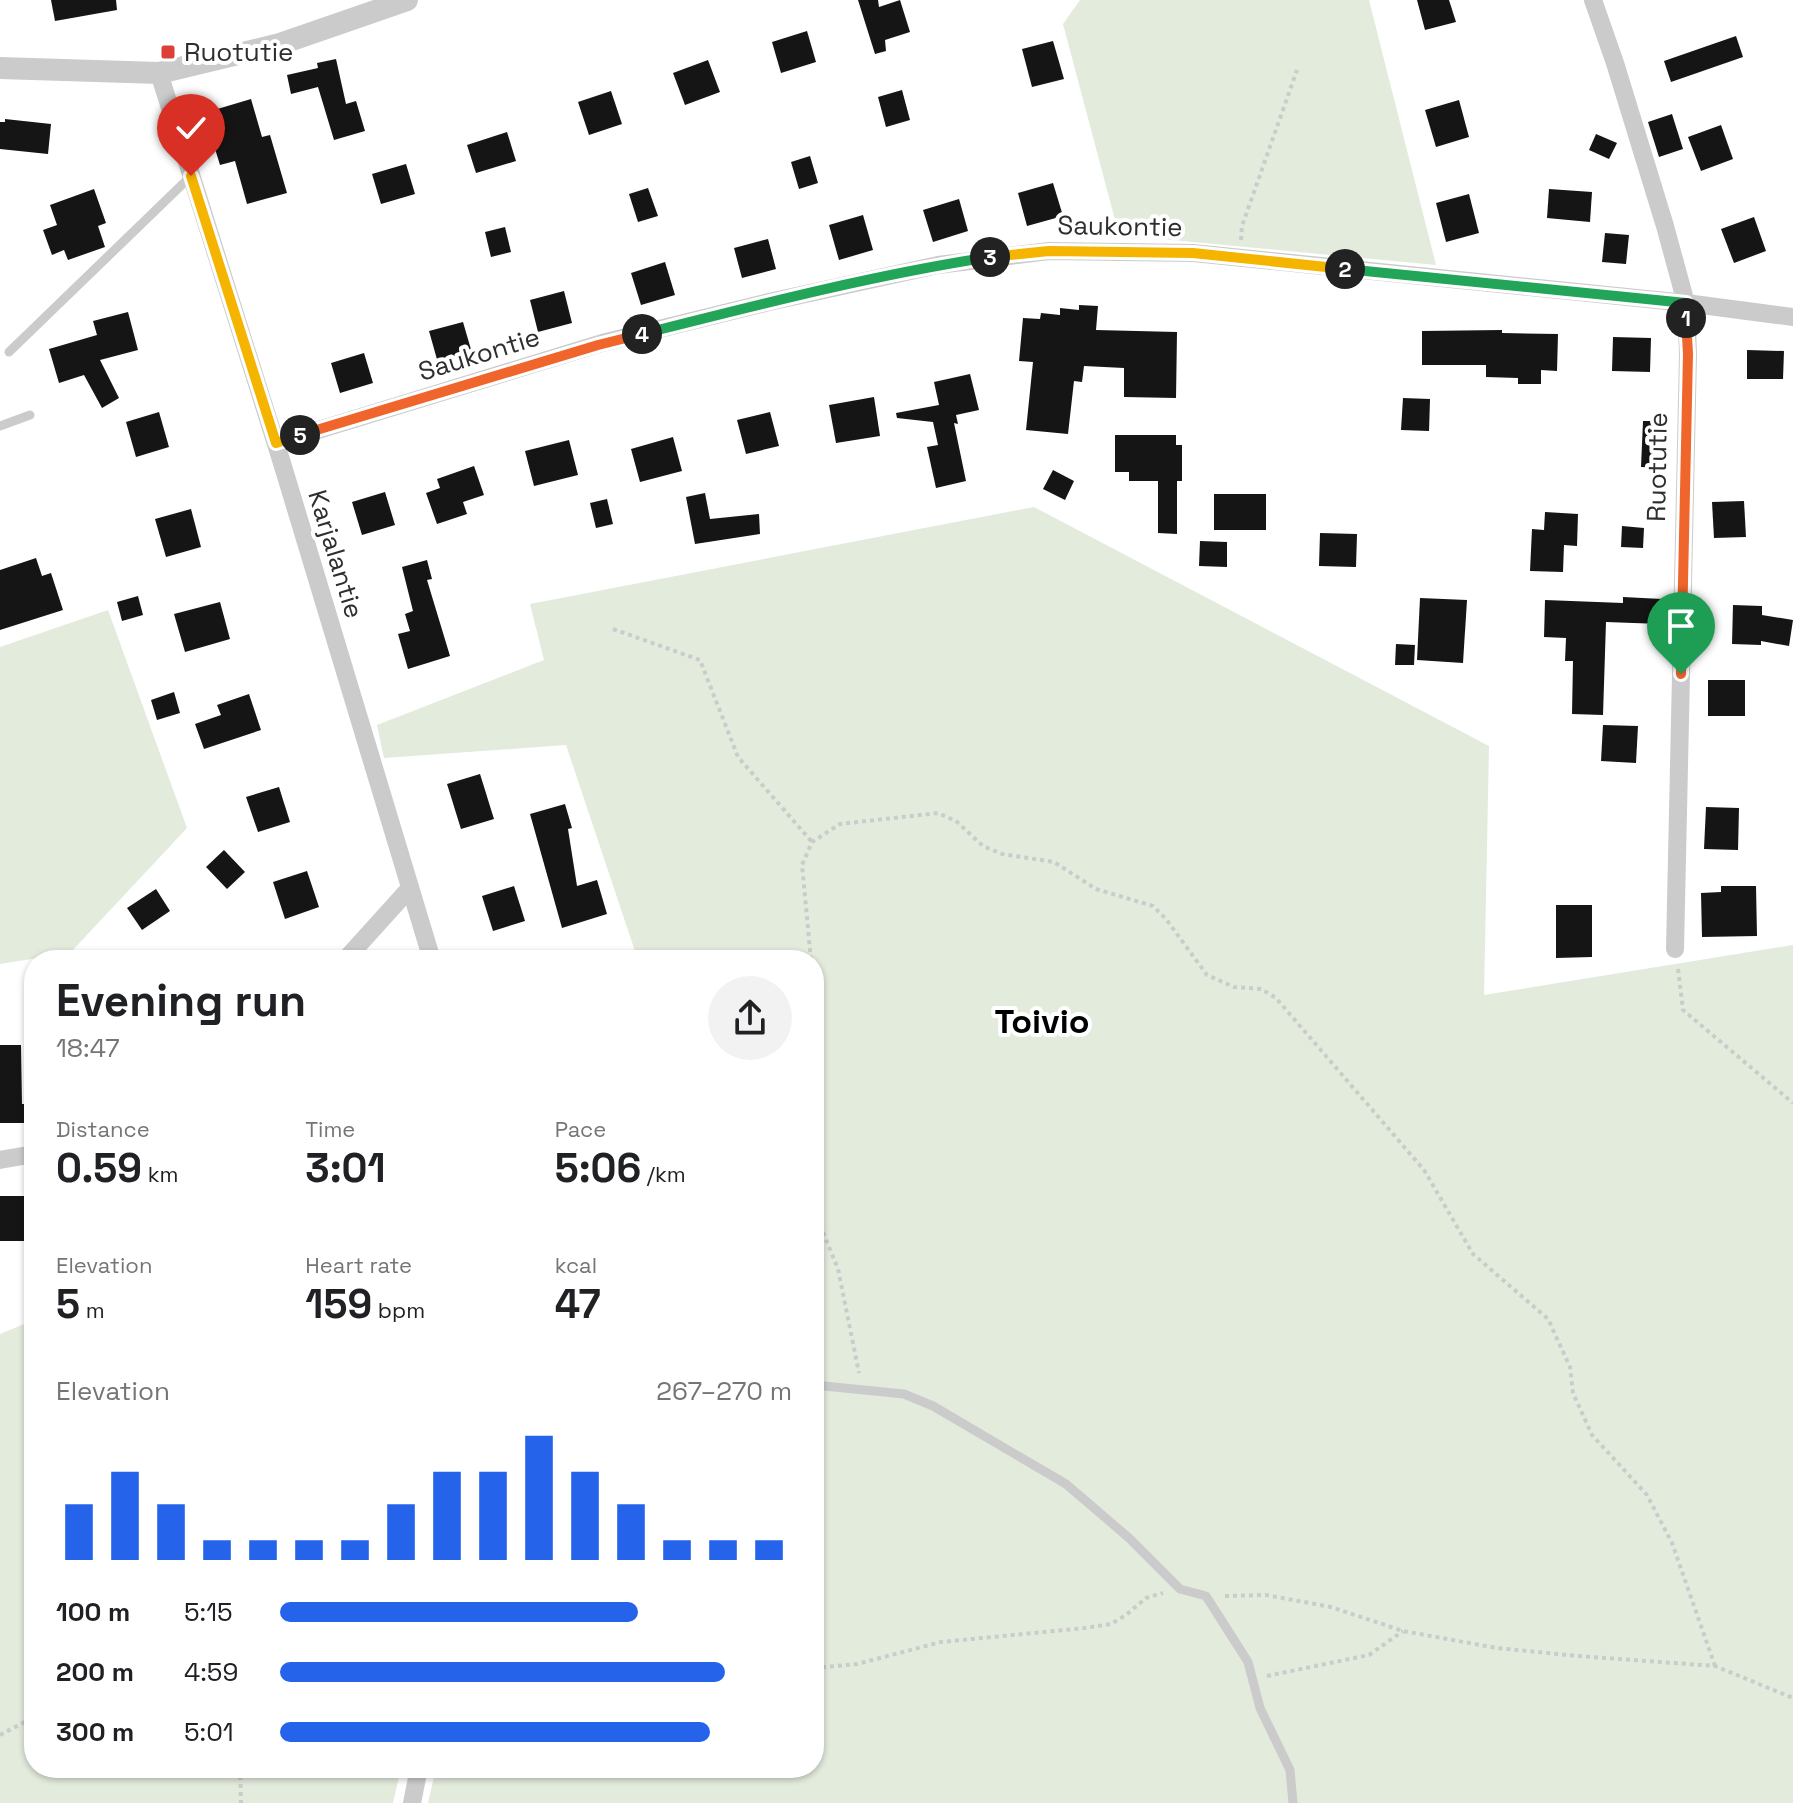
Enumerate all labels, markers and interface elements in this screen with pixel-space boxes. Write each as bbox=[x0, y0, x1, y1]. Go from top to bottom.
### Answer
place label: Ruotutie bbox=[184, 35, 293, 69]
marker: Ruotutie bbox=[159, 43, 177, 61]
pin bbox=[157, 94, 225, 176]
icon: check bbox=[169, 106, 213, 150]
street label: Saukontie bbox=[1057, 208, 1183, 244]
pin: 3 bbox=[970, 237, 1010, 277]
text: 3 bbox=[983, 243, 997, 271]
pin: 2 bbox=[1325, 249, 1365, 289]
text: 2 bbox=[1338, 255, 1352, 283]
pin: 1 bbox=[1666, 298, 1706, 338]
text: 1 bbox=[1681, 304, 1691, 332]
pin: 4 bbox=[622, 314, 662, 354]
street label: Saukontie bbox=[414, 319, 544, 389]
text: 4 bbox=[635, 320, 649, 348]
street label: Ruotutie bbox=[1639, 412, 1675, 522]
pin: 5 bbox=[280, 415, 320, 455]
text: 5 bbox=[293, 421, 307, 449]
street label: Karjalantie bbox=[300, 486, 372, 622]
pin bbox=[1647, 592, 1715, 674]
icon: arrive bbox=[1659, 604, 1703, 648]
text: Evening run bbox=[56, 973, 306, 1029]
button: share bbox=[708, 976, 792, 1060]
district label: Toivio bbox=[994, 1000, 1090, 1043]
text: 18:47 bbox=[56, 1031, 120, 1065]
text: Distance bbox=[56, 1115, 150, 1143]
text: Time bbox=[305, 1115, 355, 1143]
text: Pace bbox=[555, 1115, 606, 1143]
text: 0.59 bbox=[56, 1143, 142, 1194]
text: 3:01 bbox=[305, 1143, 386, 1194]
text: 5:06 bbox=[555, 1143, 641, 1194]
text: km bbox=[142, 1160, 179, 1188]
text: /km bbox=[641, 1160, 686, 1188]
text: Elevation bbox=[56, 1251, 152, 1279]
text: Heart rate bbox=[305, 1251, 412, 1279]
text: kcal bbox=[555, 1251, 597, 1279]
text: 5 bbox=[56, 1279, 80, 1330]
text: 159 bbox=[305, 1279, 372, 1330]
text: 47 bbox=[555, 1279, 601, 1330]
text: m bbox=[80, 1296, 105, 1324]
text: bpm bbox=[372, 1296, 425, 1324]
text: Elevation bbox=[56, 1374, 170, 1408]
text: 267–270 m bbox=[656, 1374, 792, 1408]
text: 100 m bbox=[56, 1595, 130, 1629]
text: 5:15 bbox=[184, 1595, 233, 1629]
text: 200 m bbox=[56, 1655, 134, 1689]
text: 4:59 bbox=[184, 1655, 238, 1689]
text: 300 m bbox=[56, 1715, 134, 1749]
text: 5:01 bbox=[184, 1715, 234, 1749]

